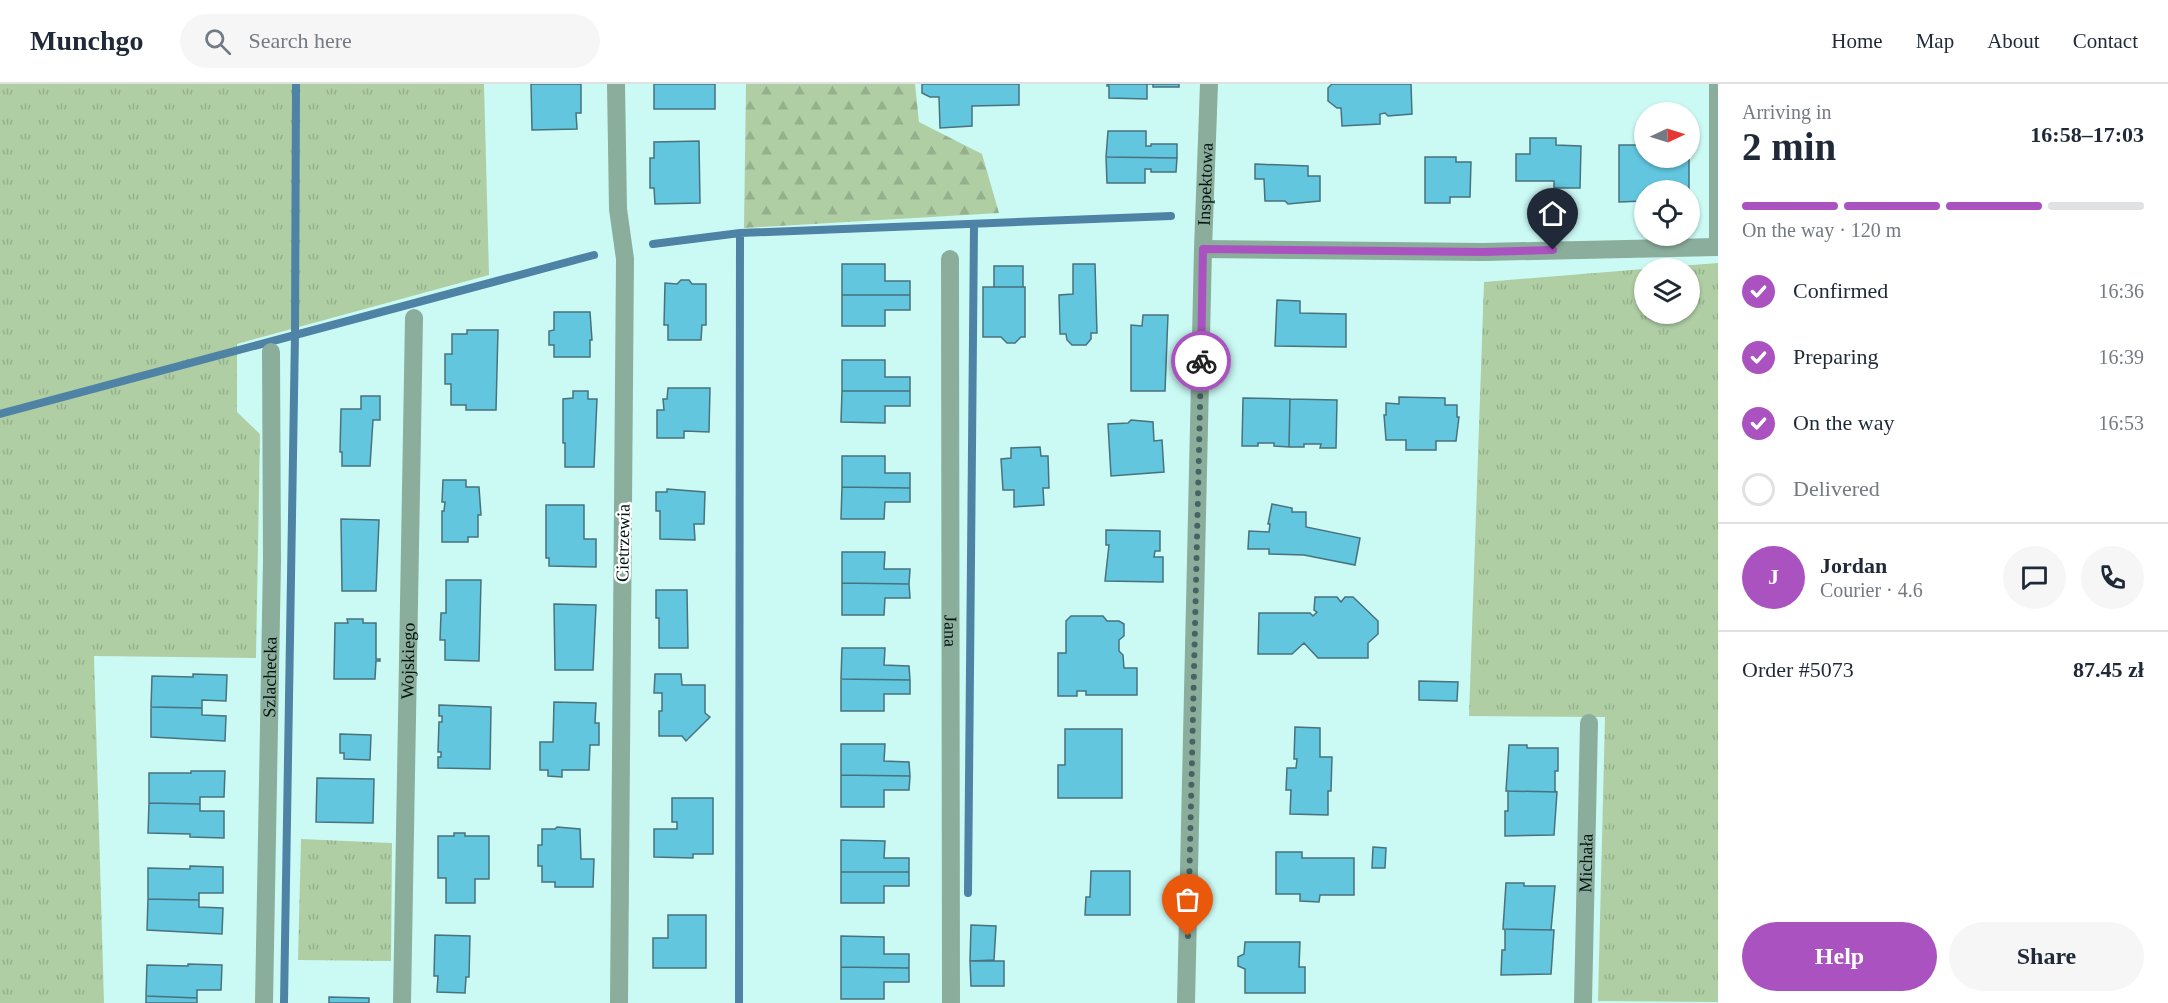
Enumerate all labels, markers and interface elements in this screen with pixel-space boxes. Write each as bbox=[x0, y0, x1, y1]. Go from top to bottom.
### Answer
search box bbox=[180, 14, 600, 68]
text: Munchgo bbox=[30, 25, 144, 56]
icon: search bbox=[201, 25, 234, 58]
text: Search here bbox=[249, 28, 352, 53]
text: Home bbox=[1831, 29, 1883, 53]
text: Map bbox=[1916, 29, 1954, 53]
text: About bbox=[1987, 29, 2040, 53]
text: Contact bbox=[2073, 29, 2138, 53]
text: Arriving in bbox=[1742, 101, 1831, 123]
north arrow bbox=[1634, 102, 1700, 168]
map controls bbox=[1634, 102, 1700, 324]
text: 16:58–17:03 bbox=[2030, 122, 2144, 147]
text: 2 min bbox=[1742, 125, 1836, 168]
street label: Inspektowa bbox=[1194, 142, 1217, 226]
button: locate bbox=[1634, 180, 1700, 246]
pin bbox=[1527, 188, 1578, 250]
icon: home bbox=[1536, 197, 1569, 230]
text: On the way · 120 m bbox=[1742, 219, 1901, 241]
button: layers bbox=[1634, 258, 1700, 324]
icon: check bbox=[1742, 275, 1775, 308]
text: Confirmed bbox=[1793, 278, 1888, 303]
text: 16:36 bbox=[2098, 280, 2144, 302]
courier bbox=[1171, 331, 1231, 391]
icon: check bbox=[1742, 341, 1775, 374]
text: Preparing bbox=[1793, 344, 1879, 369]
icon: bike bbox=[1185, 345, 1218, 378]
text: 16:39 bbox=[2098, 346, 2144, 368]
icon: check bbox=[1742, 407, 1775, 440]
text: On the way bbox=[1793, 410, 1894, 435]
text: 16:53 bbox=[2098, 412, 2144, 434]
text: Delivered bbox=[1793, 476, 1880, 501]
street label: Cietrzewia bbox=[612, 504, 634, 582]
button: chat bbox=[2003, 546, 2066, 609]
button: phone bbox=[2081, 546, 2144, 609]
text: Jordan bbox=[1820, 553, 1887, 578]
text: J bbox=[1768, 564, 1779, 589]
text: Courier · 4.6 bbox=[1820, 579, 1923, 601]
street label: Jana bbox=[940, 615, 961, 647]
street label: Wojskiego bbox=[397, 623, 419, 700]
street label: Szlachecka bbox=[259, 636, 281, 718]
text: Order #5073 bbox=[1742, 657, 1854, 682]
text: 87.45 zł bbox=[2073, 657, 2144, 682]
street label: Michała bbox=[1575, 833, 1597, 893]
pin bbox=[1162, 874, 1213, 936]
icon: bag bbox=[1171, 883, 1204, 916]
button: Help bbox=[1742, 922, 1937, 991]
button: Share bbox=[1949, 922, 2144, 991]

